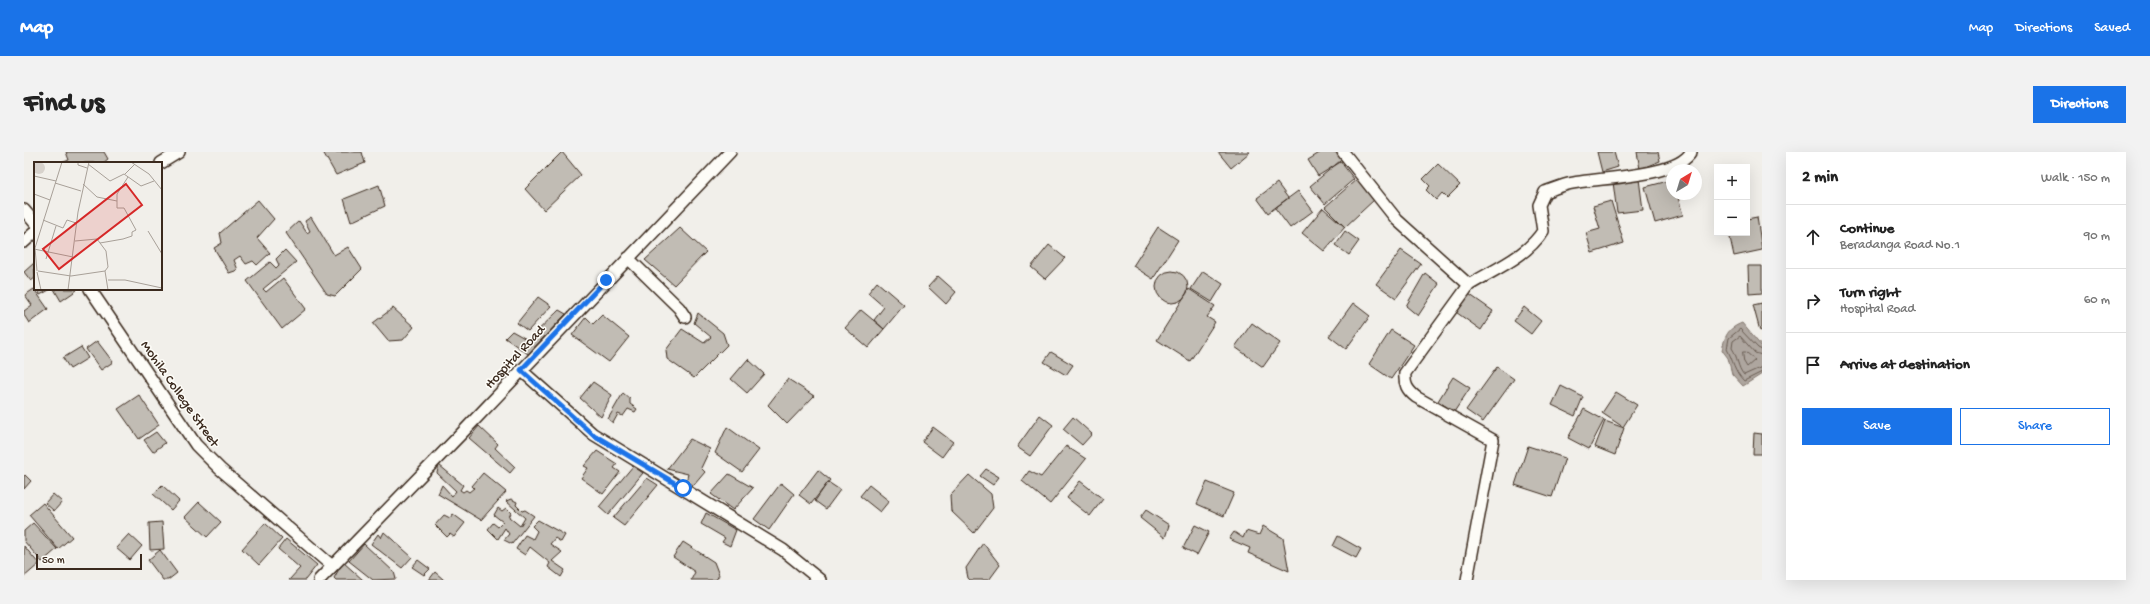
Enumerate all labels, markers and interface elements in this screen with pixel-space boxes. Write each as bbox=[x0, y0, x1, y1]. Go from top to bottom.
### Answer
text: Map bbox=[20, 17, 53, 40]
text: Map bbox=[1969, 20, 1993, 37]
text: Directions bbox=[2015, 20, 2072, 37]
text: Saved bbox=[2094, 20, 2130, 37]
button: Directions bbox=[2033, 86, 2126, 123]
text: Find us bbox=[24, 88, 104, 121]
inset map bbox=[34, 162, 162, 290]
north arrow bbox=[1666, 164, 1702, 200]
map controls bbox=[1714, 164, 1750, 236]
button: + bbox=[1714, 164, 1750, 200]
text: 2 min bbox=[1802, 168, 1838, 188]
text: Walk · 150 m bbox=[2041, 171, 2110, 186]
button: − bbox=[1714, 200, 1750, 236]
text: Continue bbox=[1840, 220, 1894, 238]
icon: ahead bbox=[1802, 226, 1824, 248]
text: 90 m bbox=[2084, 229, 2110, 244]
text: Beradanga Road No.1 bbox=[1840, 238, 1960, 253]
route end bbox=[597, 271, 615, 289]
text: Turn right bbox=[1840, 284, 1900, 302]
icon: right bbox=[1802, 290, 1824, 312]
text: 60 m bbox=[2084, 293, 2110, 308]
text: Hospital Road bbox=[1840, 302, 1915, 317]
street label: Hospital Road bbox=[482, 321, 551, 393]
street label: Mohila College Street bbox=[136, 338, 223, 452]
icon: arrive bbox=[1802, 354, 1824, 376]
text: Arrive at destination bbox=[1840, 356, 1970, 374]
button: Save bbox=[1802, 408, 1952, 445]
button: Share bbox=[1960, 408, 2110, 445]
route start bbox=[674, 479, 692, 497]
scale bar bbox=[36, 552, 142, 571]
text: 50 m bbox=[42, 555, 64, 567]

